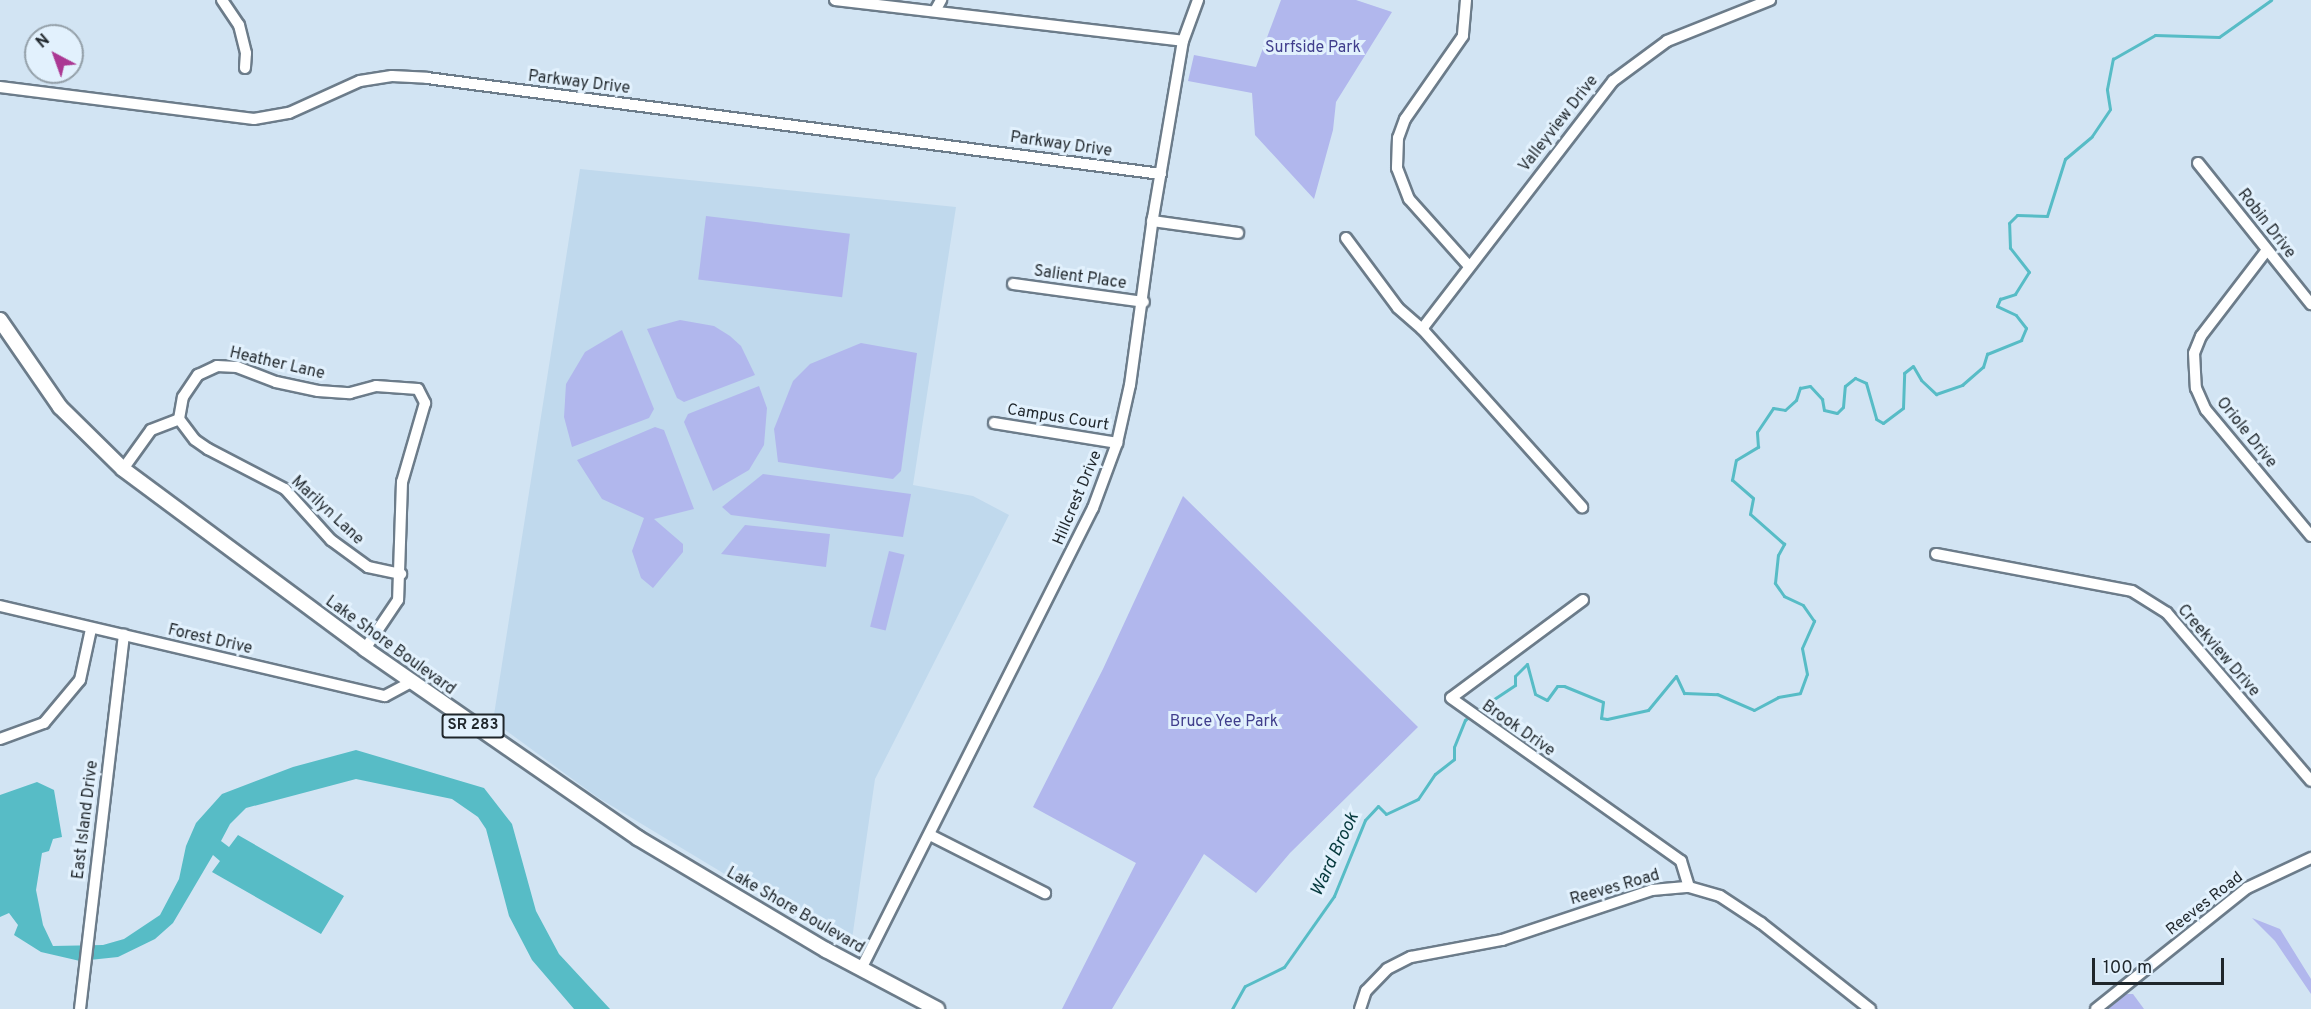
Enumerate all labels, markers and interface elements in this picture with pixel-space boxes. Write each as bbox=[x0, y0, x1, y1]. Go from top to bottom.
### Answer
north arrow bbox=[24, 24, 84, 84]
text: N bbox=[33, 31, 54, 53]
park label: Surfside Park bbox=[1265, 38, 1361, 58]
street label: Parkway Drive bbox=[527, 67, 631, 99]
street label: Valleyview Drive bbox=[1515, 72, 1603, 176]
street label: Parkway Drive bbox=[1009, 128, 1113, 162]
street label: Robin Drive bbox=[2233, 185, 2299, 263]
street label: Salient Place bbox=[1032, 262, 1128, 294]
street label: Heather Lane bbox=[228, 344, 326, 384]
street label: Oriole Drive bbox=[2212, 394, 2280, 472]
street label: Campus Court bbox=[1006, 400, 1110, 436]
street label: Hillcrest Drive bbox=[1049, 448, 1107, 548]
street label: Marilyn Lane bbox=[287, 473, 367, 549]
street label: Lake Shore Boulevard bbox=[321, 592, 459, 700]
street label: Creekview Drive bbox=[2173, 601, 2263, 701]
street label: Forest Drive bbox=[166, 621, 254, 659]
street label: Brook Drive bbox=[1478, 697, 1558, 761]
park label: Bruce Yee Park bbox=[1169, 712, 1279, 732]
road number: SR 283 bbox=[442, 714, 504, 738]
street label: East Island Drive bbox=[69, 760, 103, 880]
water label: Ward Brook bbox=[1307, 810, 1365, 900]
street label: Lake Shore Boulevard bbox=[723, 864, 867, 958]
street label: Reeves Road bbox=[1568, 866, 1662, 910]
street label: Reeves Road bbox=[2163, 868, 2247, 940]
scale bar bbox=[2095, 946, 2227, 984]
text: 100 m bbox=[2103, 957, 2152, 980]

